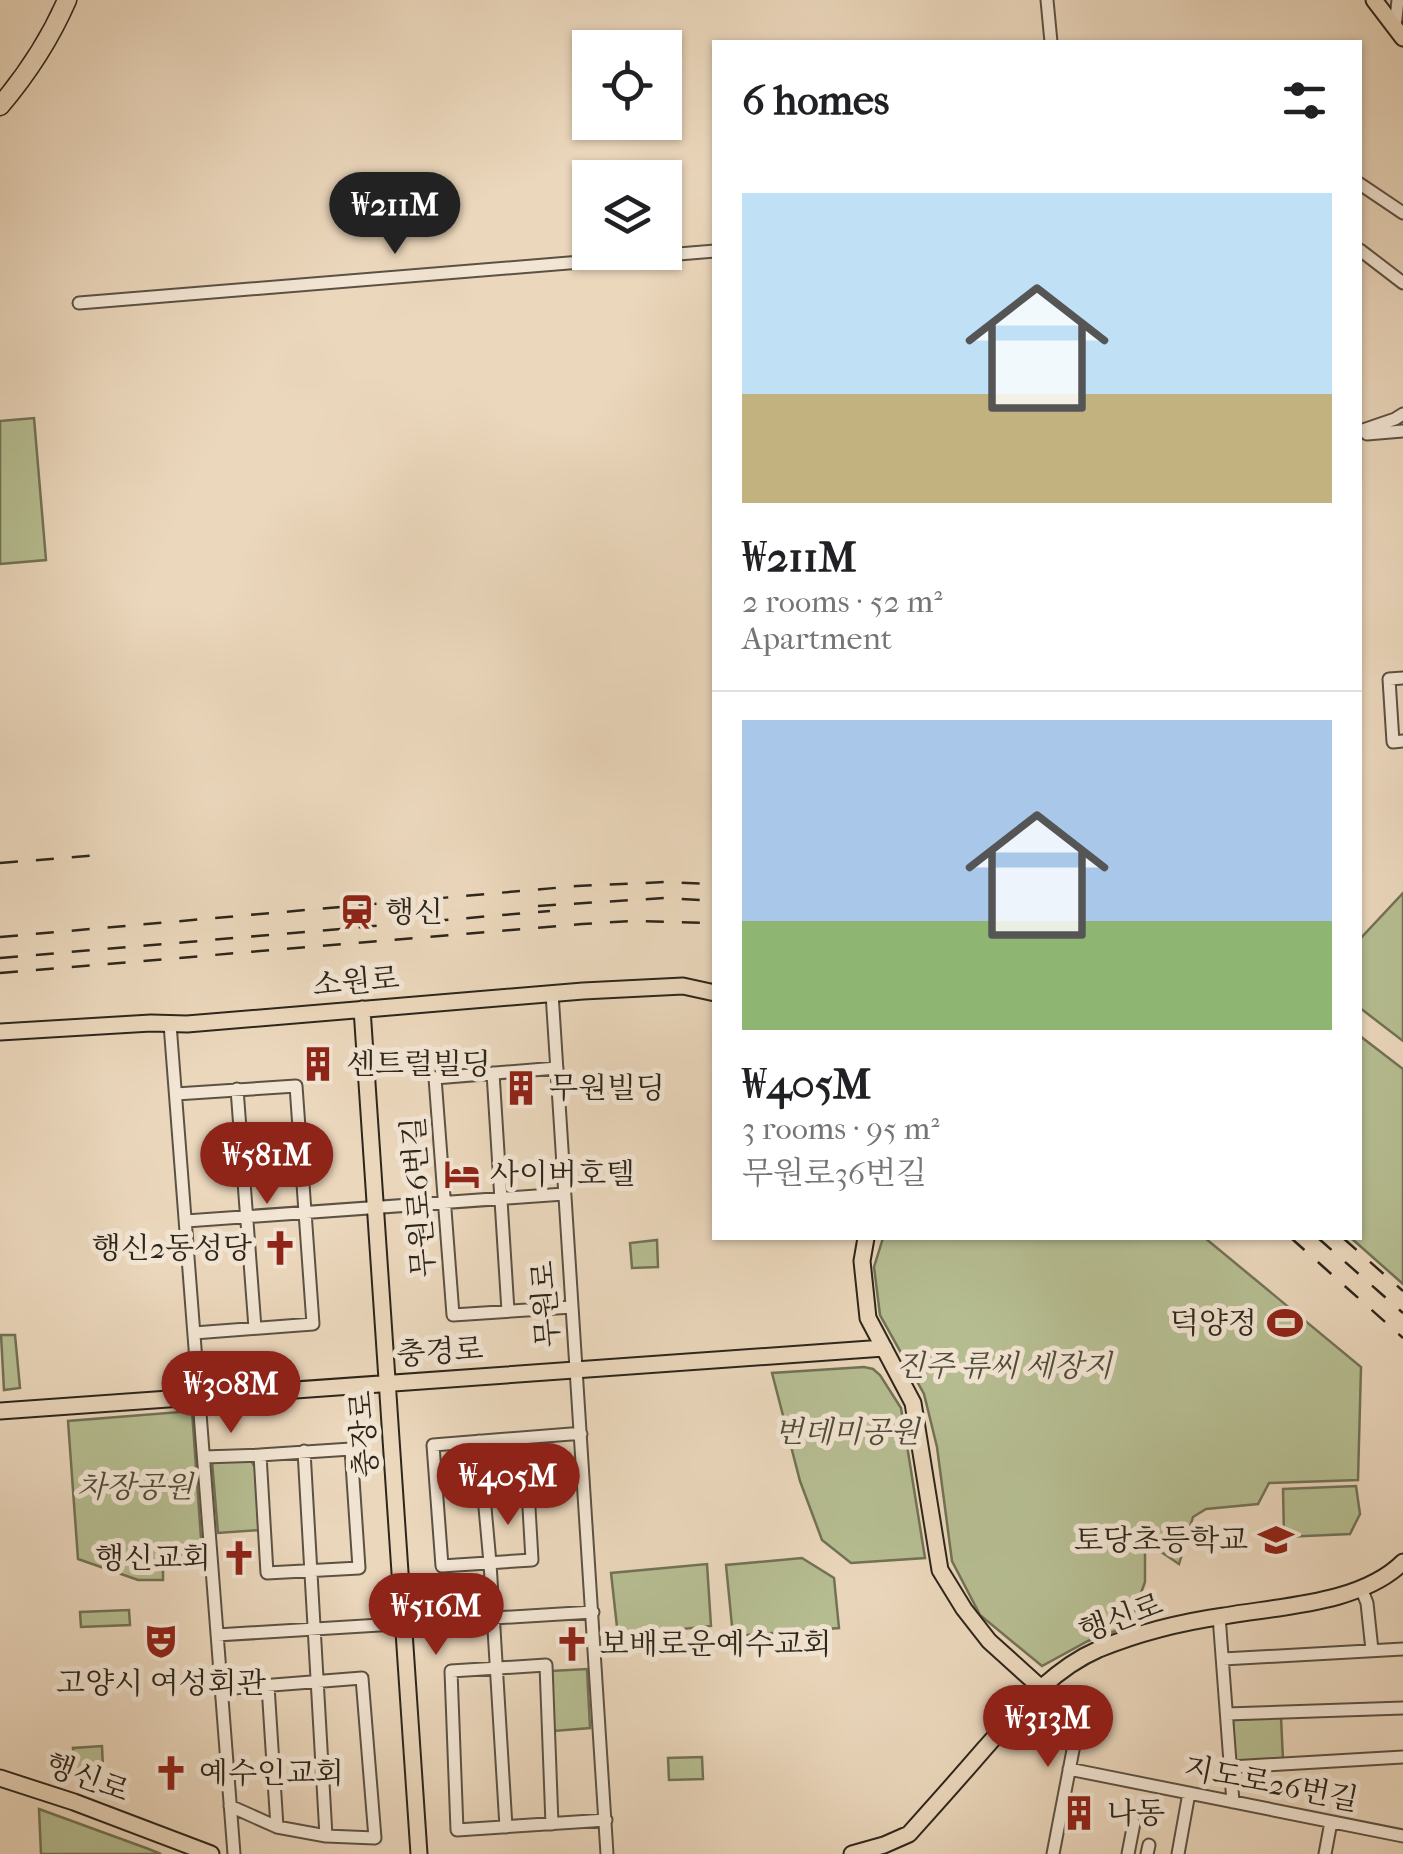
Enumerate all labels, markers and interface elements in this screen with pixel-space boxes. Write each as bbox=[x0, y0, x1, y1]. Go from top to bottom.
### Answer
map controls bbox=[572, 30, 682, 270]
button: locate bbox=[572, 30, 682, 140]
icon: filters bbox=[1277, 73, 1332, 128]
text: 6 homes bbox=[742, 76, 889, 125]
button: layers bbox=[572, 160, 682, 270]
pin: ₩211M bbox=[325, 172, 465, 257]
text: ₩211M bbox=[351, 186, 439, 223]
icon: home bbox=[947, 258, 1127, 438]
text: ₩211M bbox=[742, 533, 857, 582]
text: 2 rooms · 52 m² bbox=[742, 583, 942, 620]
text: Apartment bbox=[742, 620, 892, 657]
icon: home bbox=[947, 785, 1127, 965]
station icon: 행신 bbox=[338, 893, 376, 931]
place label: 행신 bbox=[385, 895, 443, 930]
street label: 소원로 bbox=[311, 961, 401, 1003]
building icon: 센트럴빌딩 bbox=[299, 1045, 337, 1083]
place label: 센트럴빌딩 bbox=[346, 1047, 491, 1082]
text: ₩405M bbox=[742, 1060, 871, 1109]
building icon: 무원빌딩 bbox=[502, 1069, 540, 1107]
place label: 무원빌딩 bbox=[549, 1071, 665, 1106]
text: 3 rooms · 95 m² bbox=[742, 1110, 939, 1147]
street label: 무원로6번길 bbox=[396, 1115, 442, 1279]
pin: ₩581M bbox=[197, 1122, 337, 1207]
text: ₩581M bbox=[222, 1136, 312, 1173]
hotel icon: 사이버호텔 bbox=[443, 1155, 481, 1193]
text: 무원로36번길 bbox=[742, 1155, 927, 1192]
place label: 사이버호텔 bbox=[490, 1157, 635, 1192]
church icon: 행신2동성당 bbox=[261, 1229, 299, 1267]
place label: 행신2동성당 bbox=[92, 1231, 252, 1266]
street label: 무원로 bbox=[526, 1259, 566, 1349]
sports icon: 덕양정 bbox=[1266, 1304, 1304, 1342]
place label: 덕양정 bbox=[1170, 1306, 1257, 1341]
street label: 충경로 bbox=[395, 1332, 485, 1372]
park label: 진주 류씨 세장지 bbox=[896, 1349, 1114, 1384]
pin: ₩308M bbox=[161, 1351, 301, 1436]
text: ₩308M bbox=[184, 1365, 279, 1402]
street label: 충장로 bbox=[344, 1389, 384, 1479]
park label: 번데미공원 bbox=[775, 1415, 921, 1450]
pin: ₩405M bbox=[438, 1443, 578, 1528]
text: ₩405M bbox=[459, 1457, 557, 1494]
park label: 차장공원 bbox=[77, 1470, 195, 1505]
school or university icon: 토당초등학교 bbox=[1257, 1521, 1295, 1559]
place label: 토당초등학교 bbox=[1074, 1523, 1248, 1558]
church icon: 행신교회 bbox=[220, 1539, 258, 1577]
place label: 행신교회 bbox=[95, 1541, 211, 1576]
pin: ₩516M bbox=[366, 1573, 506, 1658]
text: ₩516M bbox=[391, 1587, 481, 1624]
street label: 행신로 bbox=[1074, 1587, 1168, 1649]
theatre icon: 고양시 여성회관 bbox=[142, 1622, 180, 1660]
church icon: 보배로운예수교회 bbox=[553, 1625, 591, 1663]
place label: 보배로운예수교회 bbox=[600, 1627, 832, 1662]
place label: 고양시 여성회관 bbox=[56, 1666, 267, 1701]
pin: ₩313M bbox=[978, 1685, 1118, 1770]
text: ₩313M bbox=[1005, 1699, 1091, 1736]
street label: 행신로 bbox=[40, 1747, 134, 1809]
street label: 지도로26번길 bbox=[1181, 1750, 1361, 1818]
church icon: 예수인교회 bbox=[152, 1754, 190, 1792]
place label: 예수인교회 bbox=[199, 1756, 344, 1791]
building icon: 나동 bbox=[1060, 1794, 1098, 1832]
place label: 나동 bbox=[1107, 1796, 1165, 1831]

